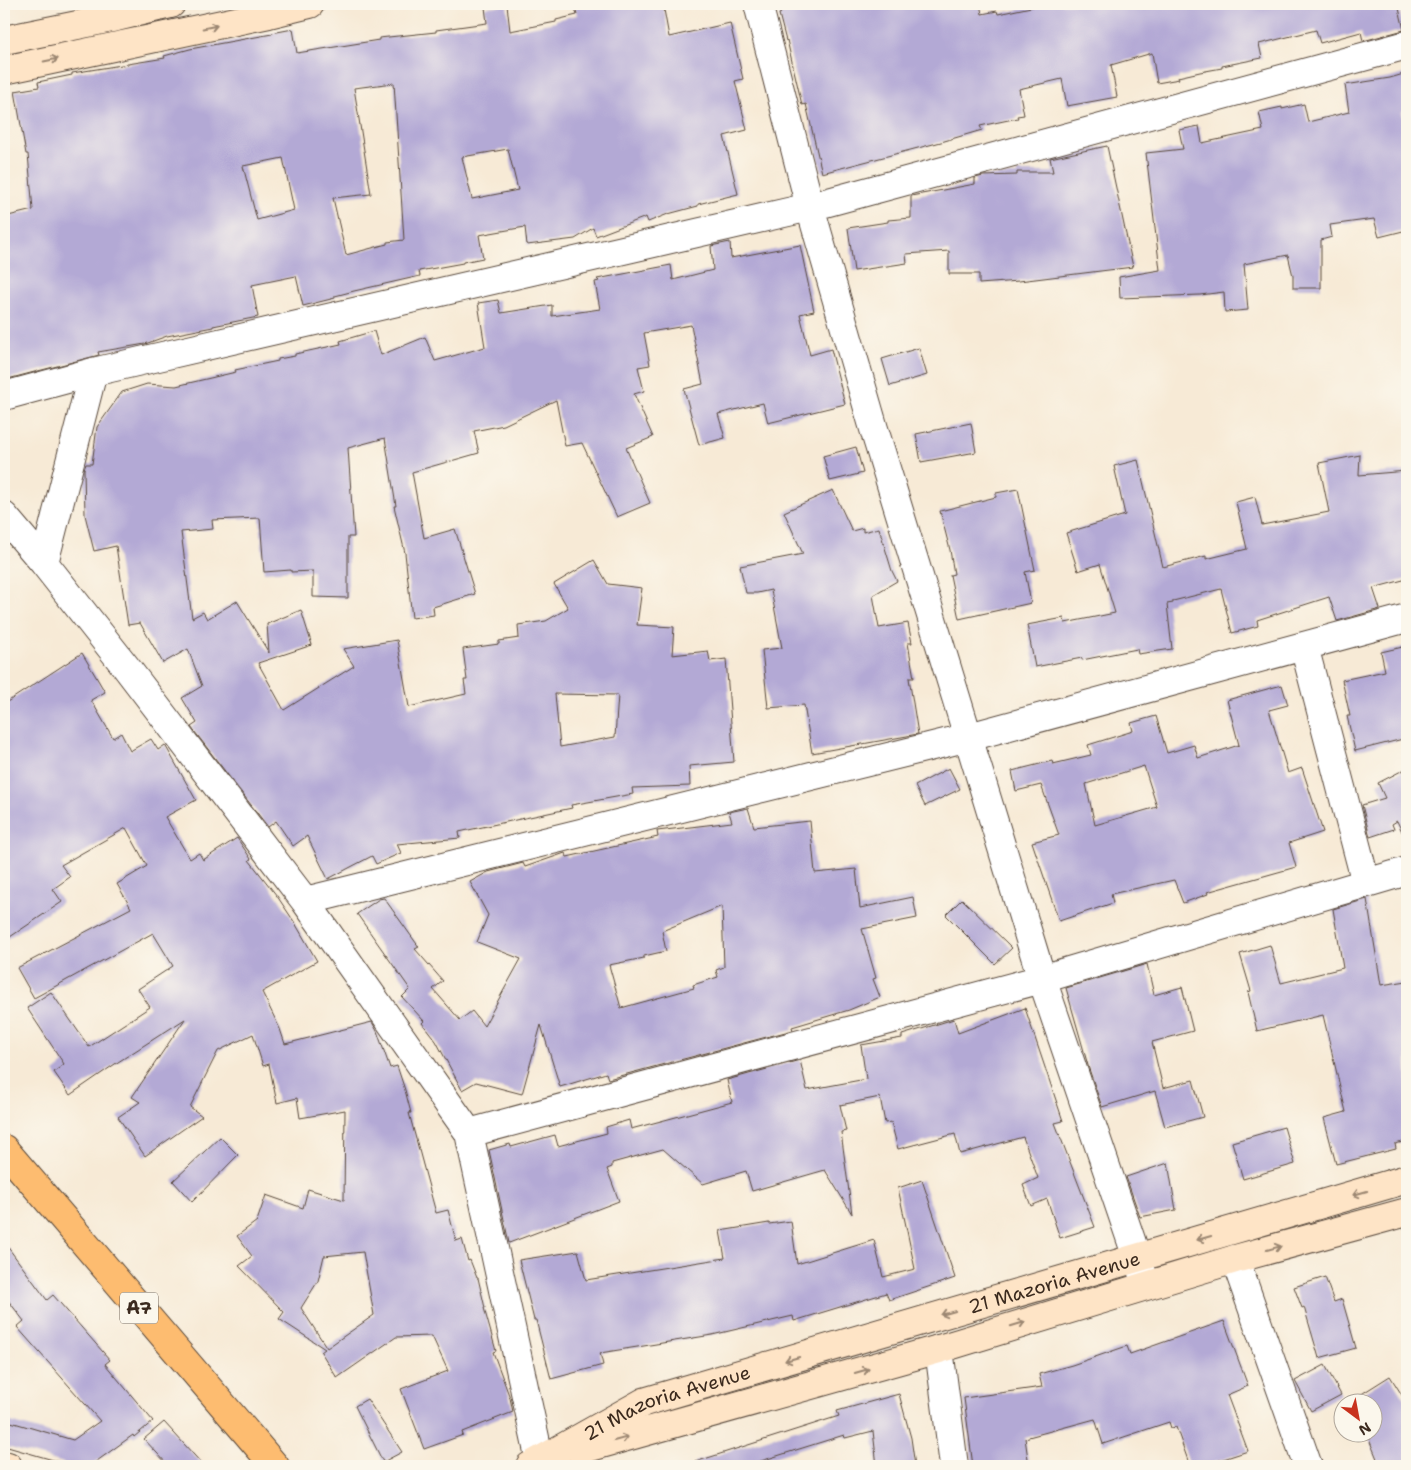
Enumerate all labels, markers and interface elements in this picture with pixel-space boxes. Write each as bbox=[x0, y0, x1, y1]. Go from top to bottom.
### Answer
one-way arrow bbox=[202, 21, 218, 31]
one-way arrow bbox=[43, 55, 59, 64]
one-way arrow bbox=[1353, 1188, 1369, 1198]
one-way arrow bbox=[1197, 1234, 1213, 1244]
one-way arrow bbox=[1265, 1243, 1281, 1252]
street label: 21 Mazoria Avenue bbox=[965, 1245, 1143, 1319]
road number: A7 bbox=[120, 1292, 158, 1324]
one-way arrow bbox=[940, 1309, 956, 1319]
one-way arrow bbox=[1009, 1319, 1025, 1329]
one-way arrow bbox=[784, 1355, 800, 1365]
street label: 21 Mazoria Avenue bbox=[579, 1359, 753, 1446]
one-way arrow bbox=[853, 1365, 869, 1375]
north arrow bbox=[1334, 1392, 1384, 1442]
text: N bbox=[1355, 1418, 1374, 1440]
one-way arrow bbox=[613, 1434, 629, 1443]

